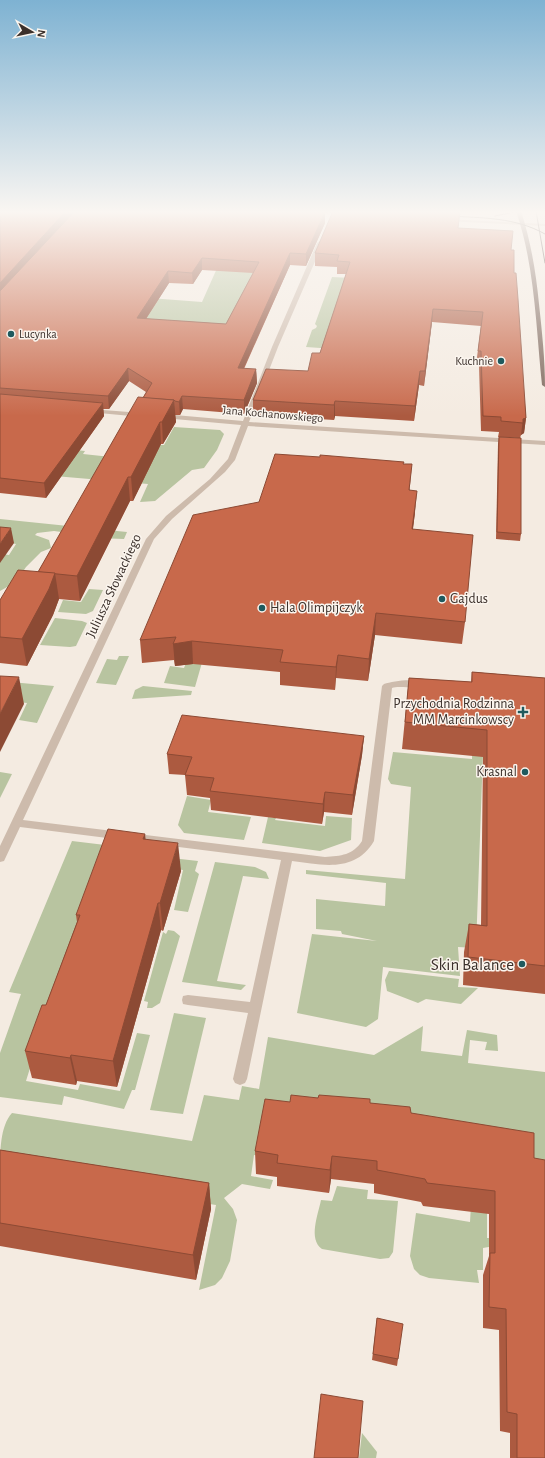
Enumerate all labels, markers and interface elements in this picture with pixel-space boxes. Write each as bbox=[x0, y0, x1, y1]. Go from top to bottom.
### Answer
north arrow bbox=[12, 12, 52, 52]
text: N bbox=[35, 29, 47, 38]
place label: Lucynka bbox=[19, 328, 57, 341]
marker: Lucynka bbox=[6, 329, 16, 339]
place label: Kuchnie bbox=[455, 355, 493, 367]
marker: Kuchnie bbox=[496, 356, 506, 366]
street label: Jana Kochanowskiego bbox=[222, 404, 324, 424]
street label: Juliusza Słowackiego bbox=[84, 532, 144, 640]
place label: Gajdus bbox=[450, 592, 488, 606]
marker: Gajdus bbox=[437, 594, 447, 604]
place label: Hala Olimpijczyk bbox=[270, 601, 363, 615]
marker: Hala Olimpijczyk bbox=[257, 603, 267, 613]
place label: Przychodnia Rodzinna MM Marcinkowscy bbox=[393, 697, 515, 727]
marker: Przychodnia Rodzinna MM Marcinkowscy bbox=[517, 706, 529, 718]
place label: Krasnal bbox=[476, 765, 517, 779]
marker: Krasnal bbox=[520, 767, 530, 777]
place label: Skin Balance bbox=[431, 956, 514, 973]
marker: Skin Balance bbox=[517, 959, 527, 969]

